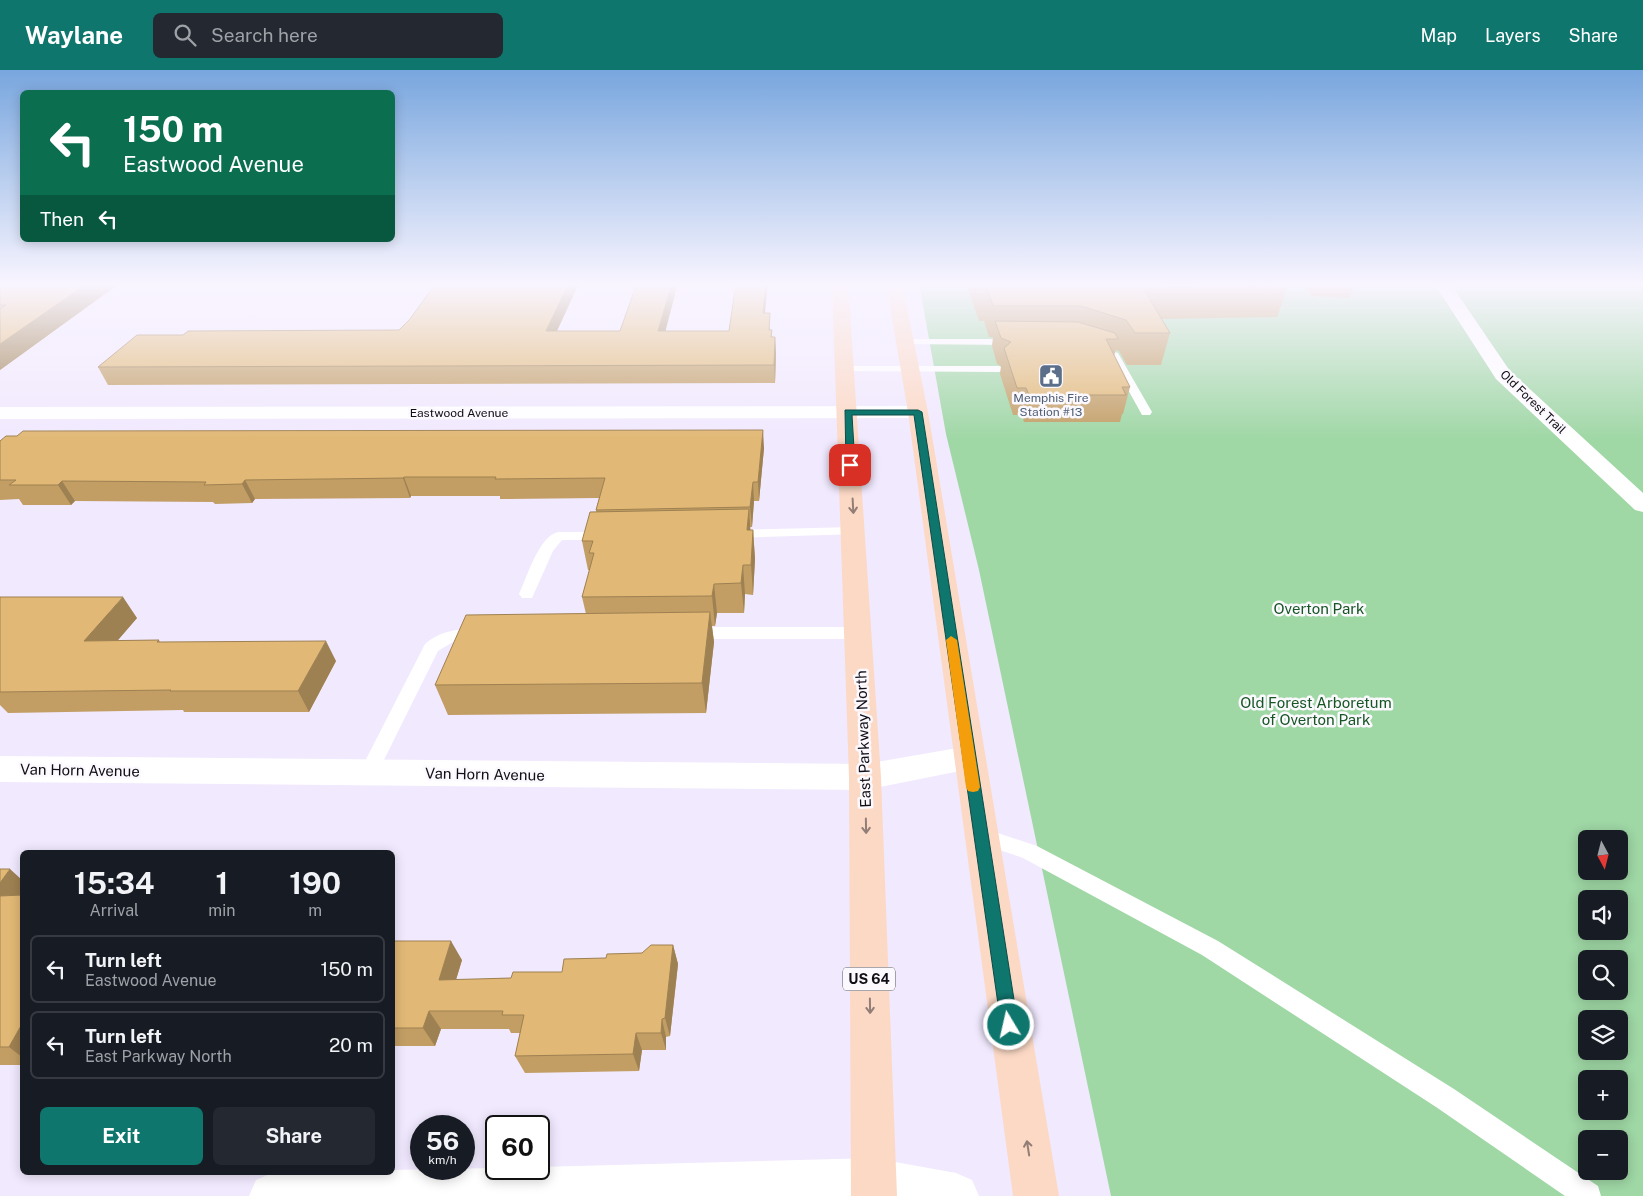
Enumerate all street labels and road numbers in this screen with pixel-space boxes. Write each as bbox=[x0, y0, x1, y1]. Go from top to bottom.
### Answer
street label: Old Forest Trail bbox=[1497, 367, 1569, 437]
street label: Eastwood Avenue bbox=[410, 406, 509, 420]
street label: East Parkway North bbox=[852, 670, 874, 808]
street label: Van Horn Avenue bbox=[20, 760, 140, 780]
street label: Van Horn Avenue bbox=[425, 764, 545, 784]
road number: US 64 bbox=[843, 968, 895, 991]

